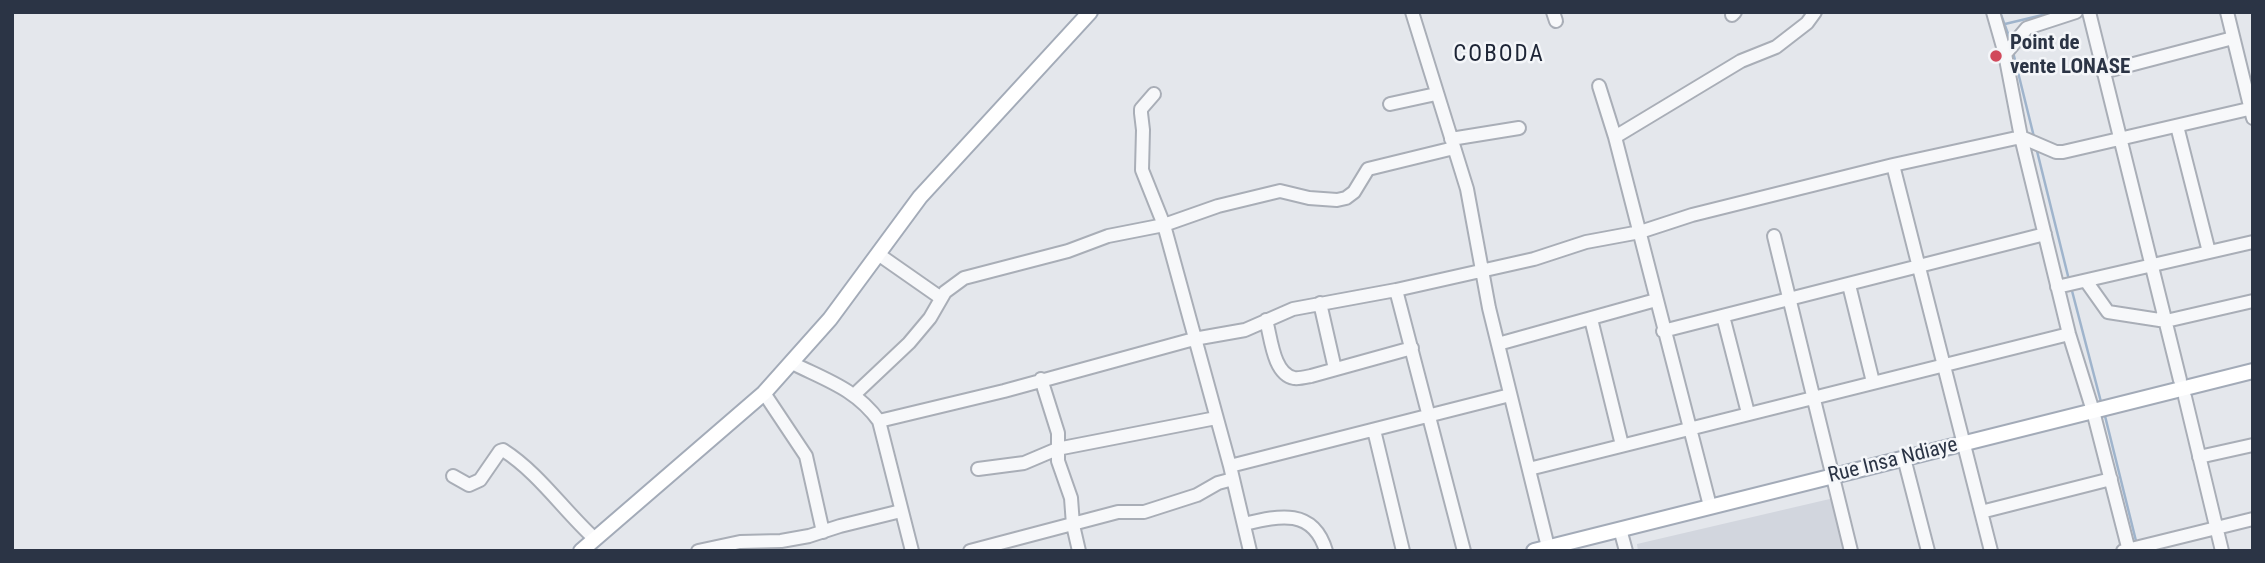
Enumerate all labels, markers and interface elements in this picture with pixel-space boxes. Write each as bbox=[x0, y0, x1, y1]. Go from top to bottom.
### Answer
place label: Point de vente LONASE bbox=[2010, 31, 2130, 81]
district label: COBODA bbox=[1454, 41, 1544, 69]
marker: Point de vente LONASE bbox=[1988, 48, 2004, 64]
street label: Rue Insa Ndiaye bbox=[1826, 433, 1960, 489]

